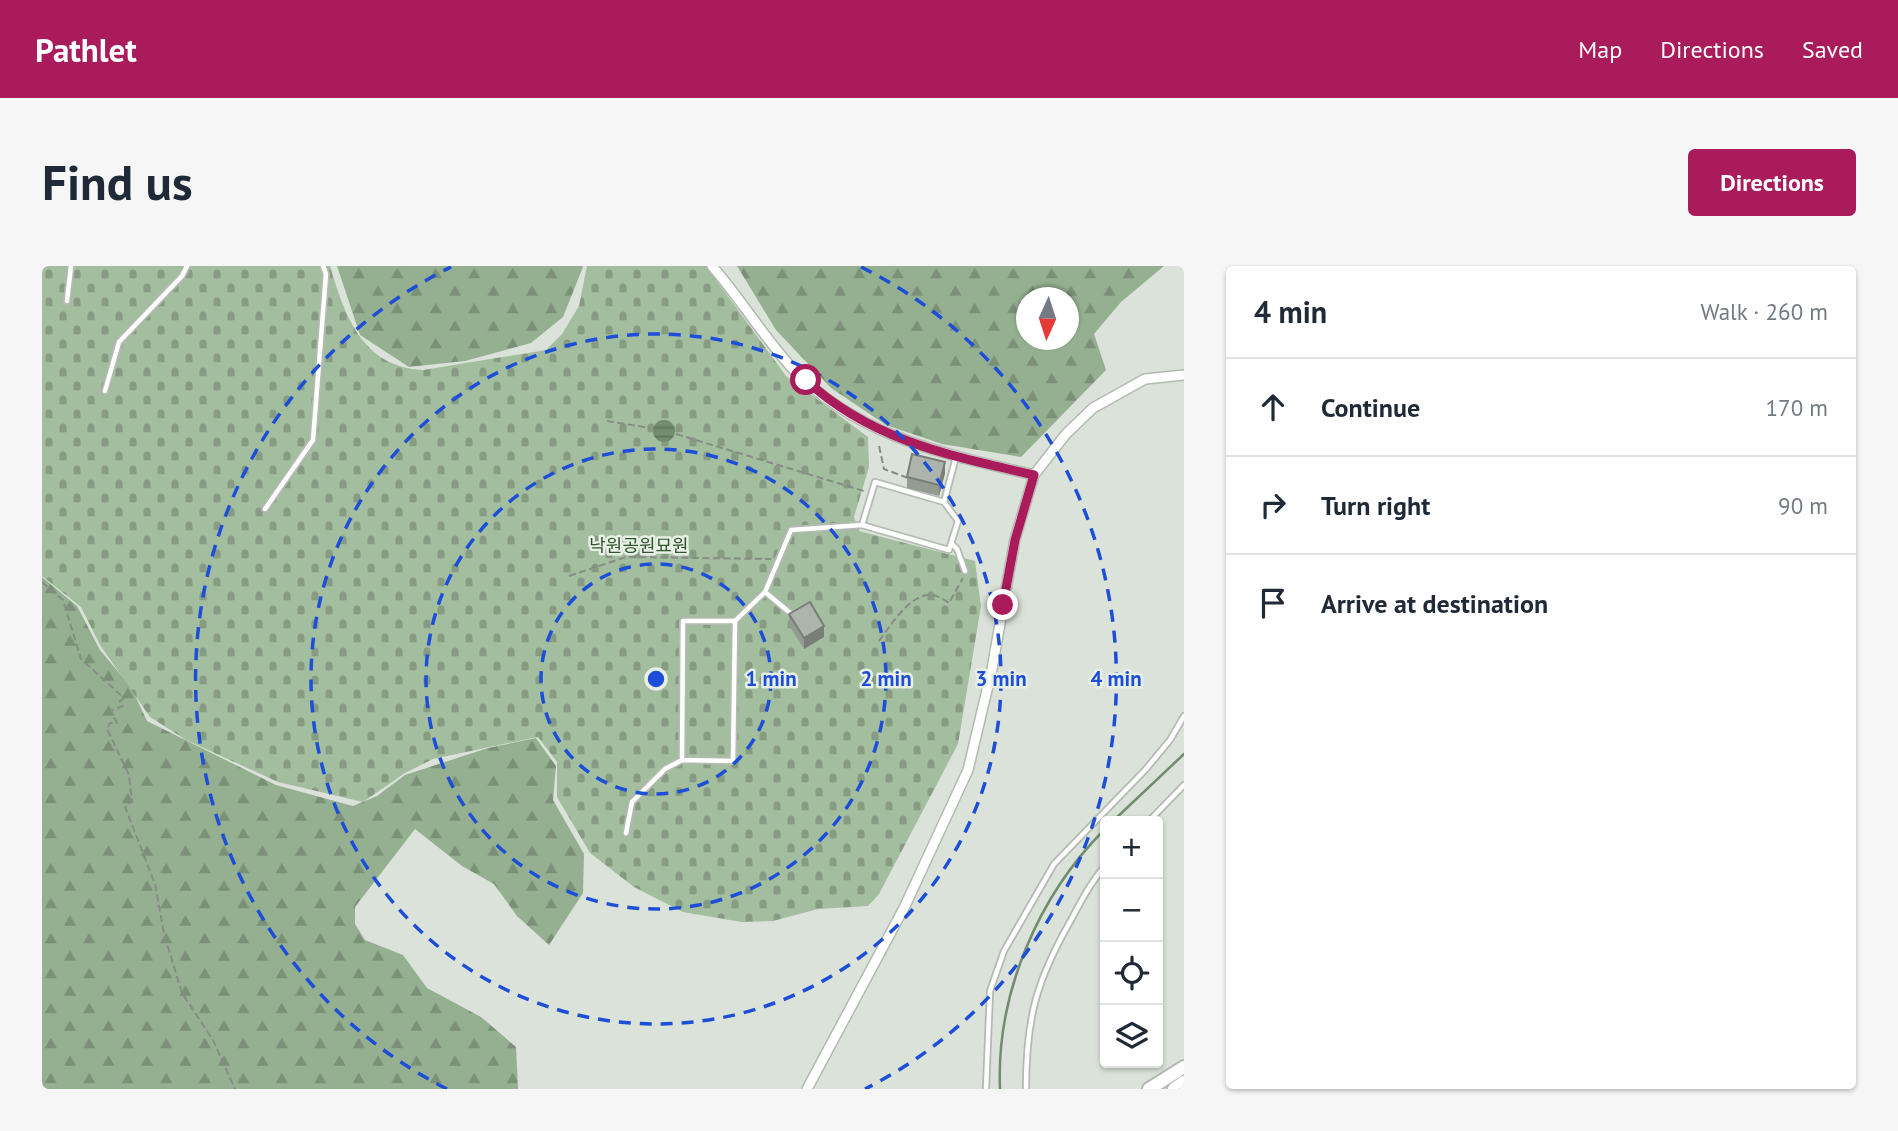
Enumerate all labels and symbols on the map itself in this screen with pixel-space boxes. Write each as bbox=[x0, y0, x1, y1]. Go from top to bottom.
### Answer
north arrow bbox=[1016, 287, 1079, 350]
route start bbox=[790, 364, 821, 395]
park label: 낙원공원묘원 bbox=[589, 534, 689, 557]
route end bbox=[987, 589, 1018, 620]
text: 1 min bbox=[745, 665, 797, 692]
text: 2 min bbox=[860, 665, 912, 692]
text: 3 min bbox=[975, 665, 1027, 692]
text: 4 min bbox=[1090, 665, 1142, 692]
centre of rings bbox=[644, 667, 668, 691]

